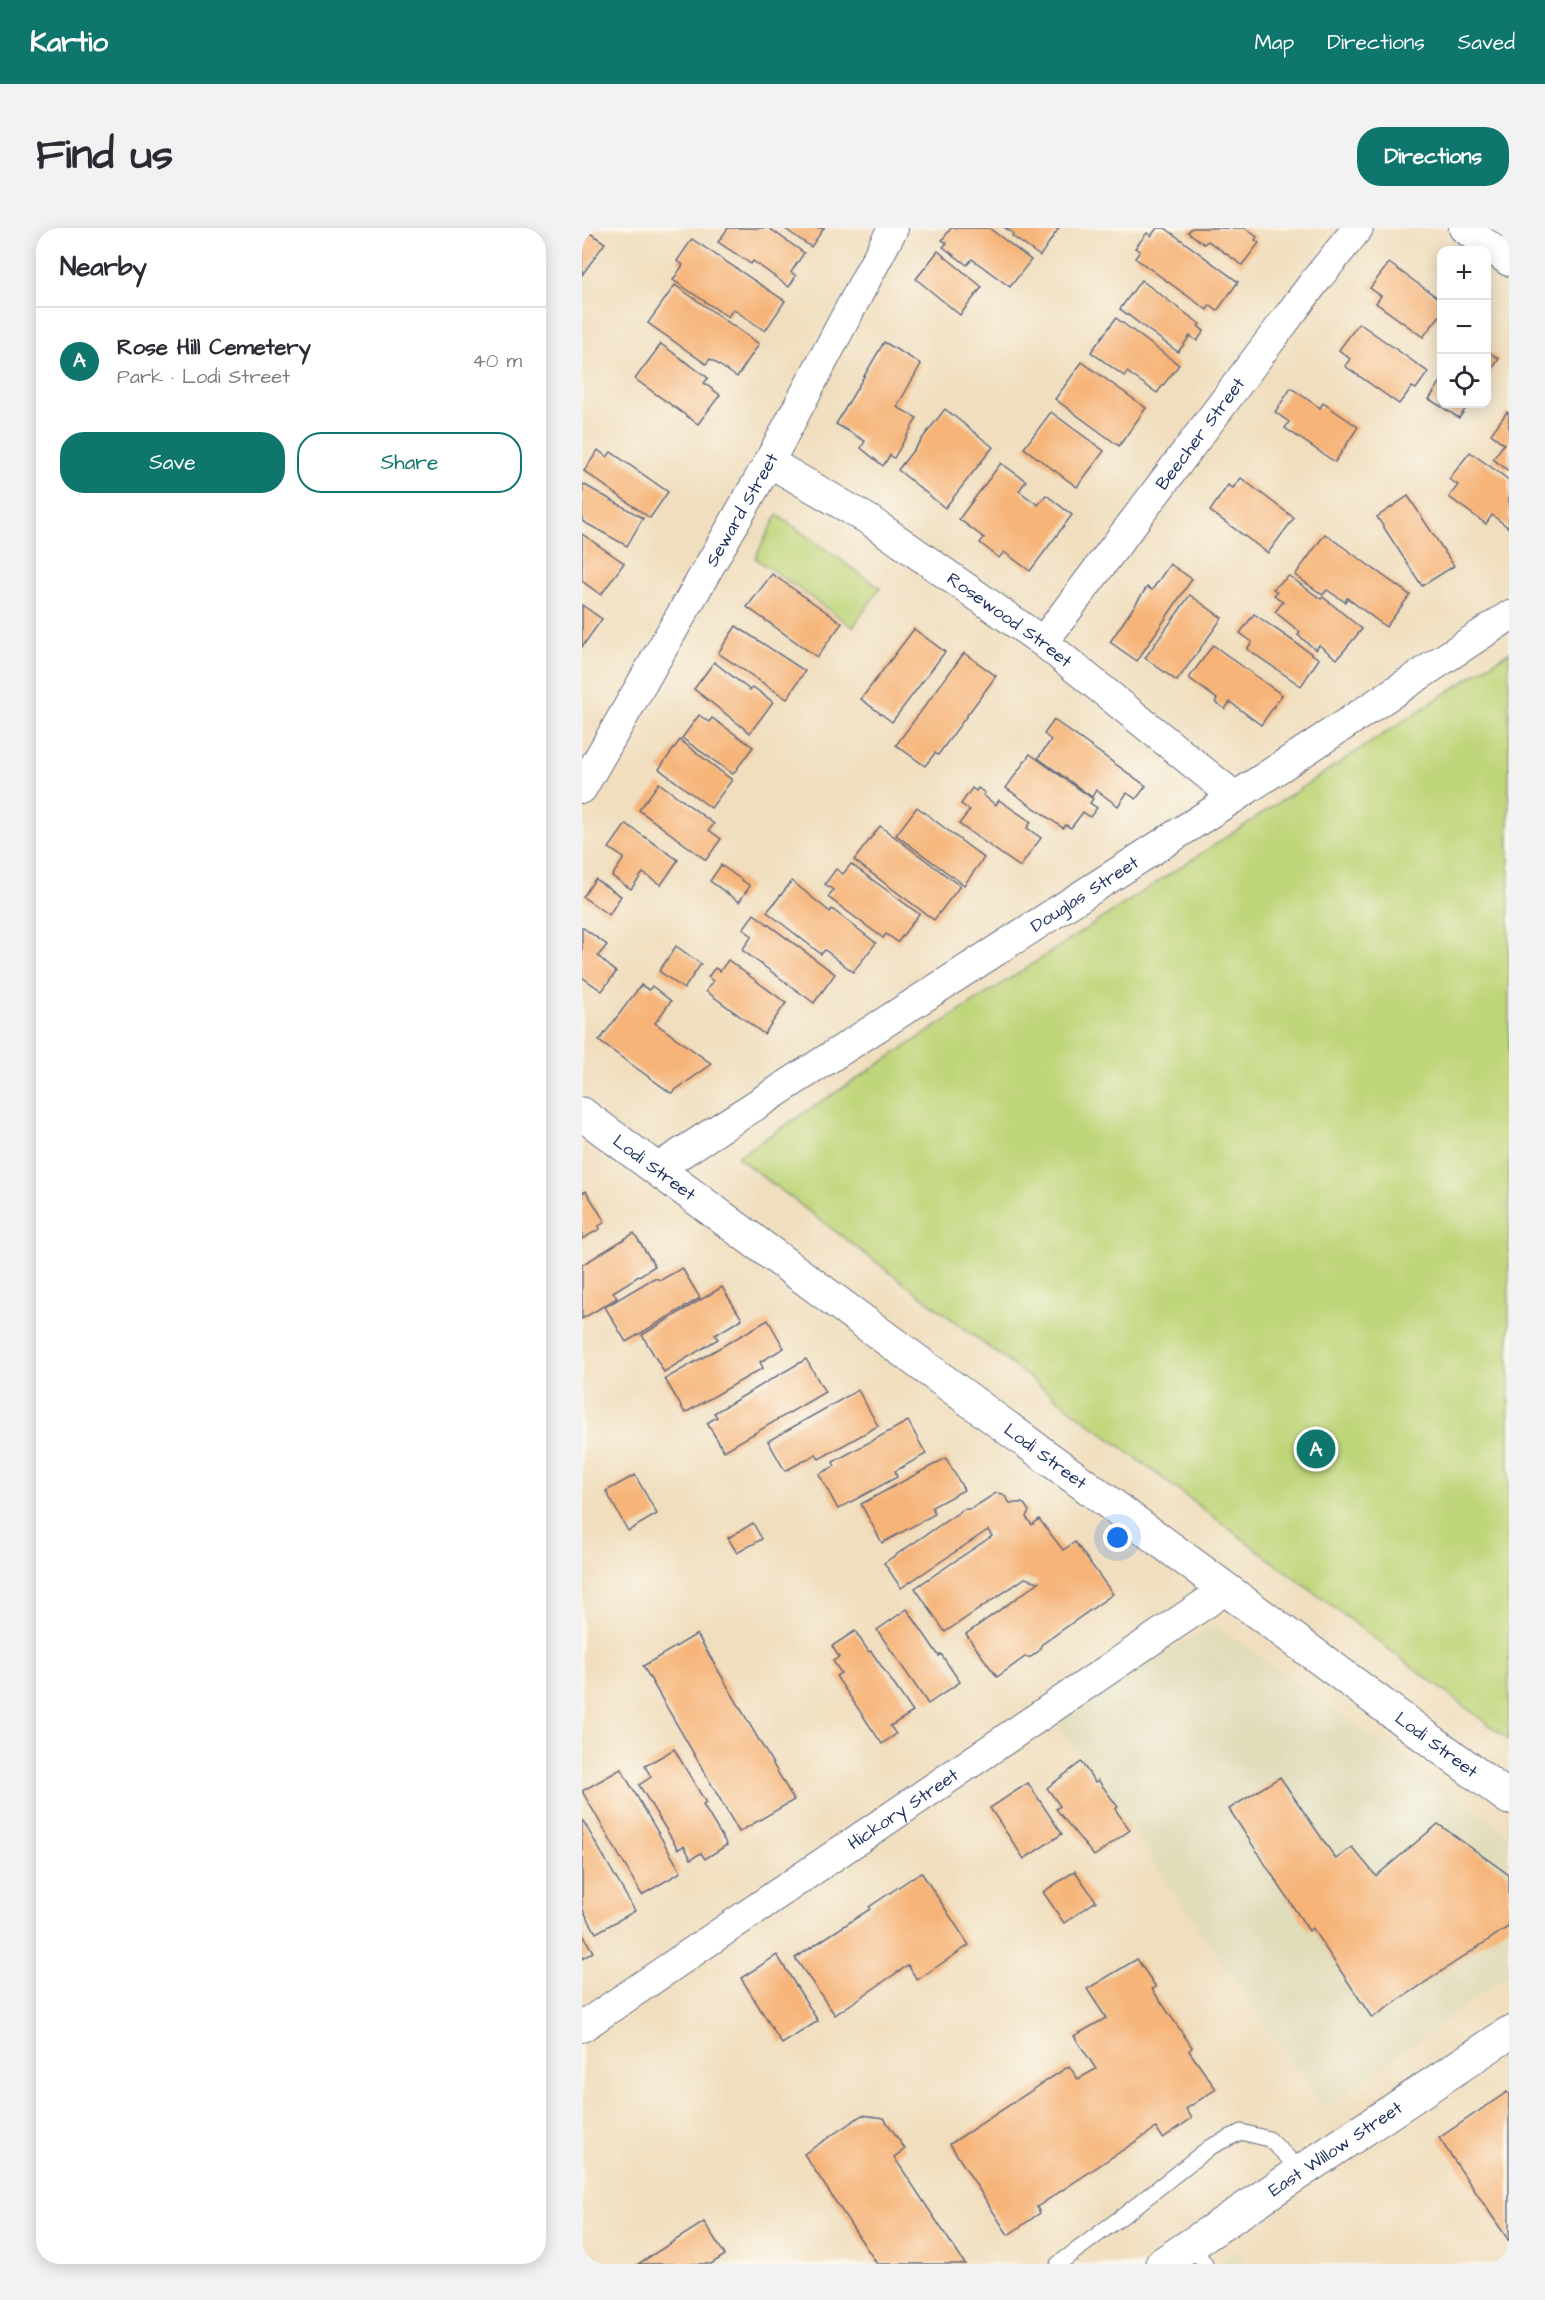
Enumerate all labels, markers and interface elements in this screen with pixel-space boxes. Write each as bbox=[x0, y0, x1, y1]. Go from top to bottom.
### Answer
text: Kartio bbox=[30, 23, 108, 62]
text: Map bbox=[1254, 28, 1294, 57]
text: Directions bbox=[1327, 28, 1425, 57]
text: Saved bbox=[1458, 28, 1515, 57]
text: Find us bbox=[36, 127, 173, 185]
button: Directions bbox=[1357, 127, 1509, 186]
map controls bbox=[1437, 246, 1491, 408]
button: + bbox=[1437, 246, 1491, 300]
text: Nearby bbox=[60, 249, 147, 285]
button: − bbox=[1437, 300, 1491, 354]
text: Rose Hill Cemetery bbox=[117, 332, 311, 363]
text: A bbox=[73, 347, 86, 375]
text: 40 m bbox=[472, 347, 522, 375]
button: locate bbox=[1437, 354, 1491, 408]
text: Park · Lodi Street bbox=[117, 363, 290, 391]
street label: Beecher Street bbox=[1150, 372, 1252, 495]
button: Save bbox=[60, 432, 285, 493]
button: Share bbox=[297, 432, 522, 493]
street label: Seward Street bbox=[700, 448, 785, 571]
street label: Rosewood Street bbox=[942, 566, 1078, 674]
street label: Douglas Street bbox=[1026, 850, 1144, 938]
street label: Lodi Street bbox=[608, 1129, 701, 1207]
street label: Lodi Street bbox=[999, 1417, 1092, 1496]
pin: A bbox=[1296, 1426, 1336, 1472]
your location bbox=[1103, 1523, 1132, 1552]
street label: Lodi Street bbox=[1390, 1706, 1483, 1784]
street label: Hickory Street bbox=[843, 1762, 964, 1856]
street label: East Willow Street bbox=[1263, 2095, 1408, 2203]

